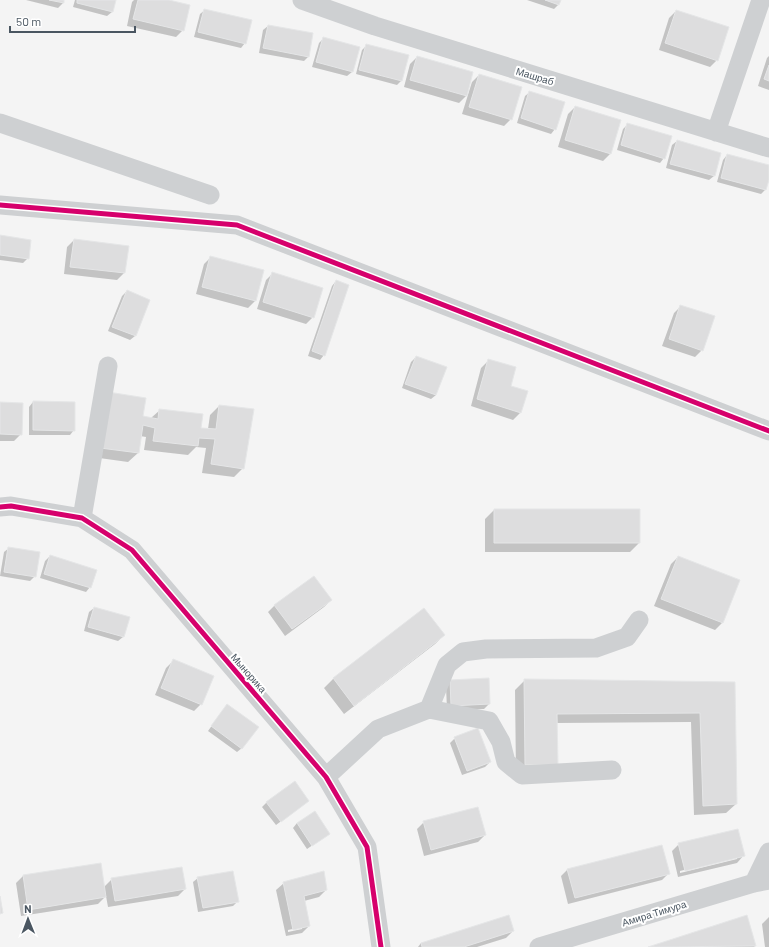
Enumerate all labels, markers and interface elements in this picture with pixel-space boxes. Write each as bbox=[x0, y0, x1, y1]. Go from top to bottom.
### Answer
scale bar bbox=[10, 8, 135, 34]
text: 50 m bbox=[16, 14, 41, 28]
street label: Машраб bbox=[515, 65, 556, 87]
street label: Мынорика bbox=[229, 651, 270, 695]
street label: Амира Тимура bbox=[620, 897, 688, 928]
north arrow bbox=[8, 899, 48, 939]
text: N bbox=[24, 902, 32, 915]

